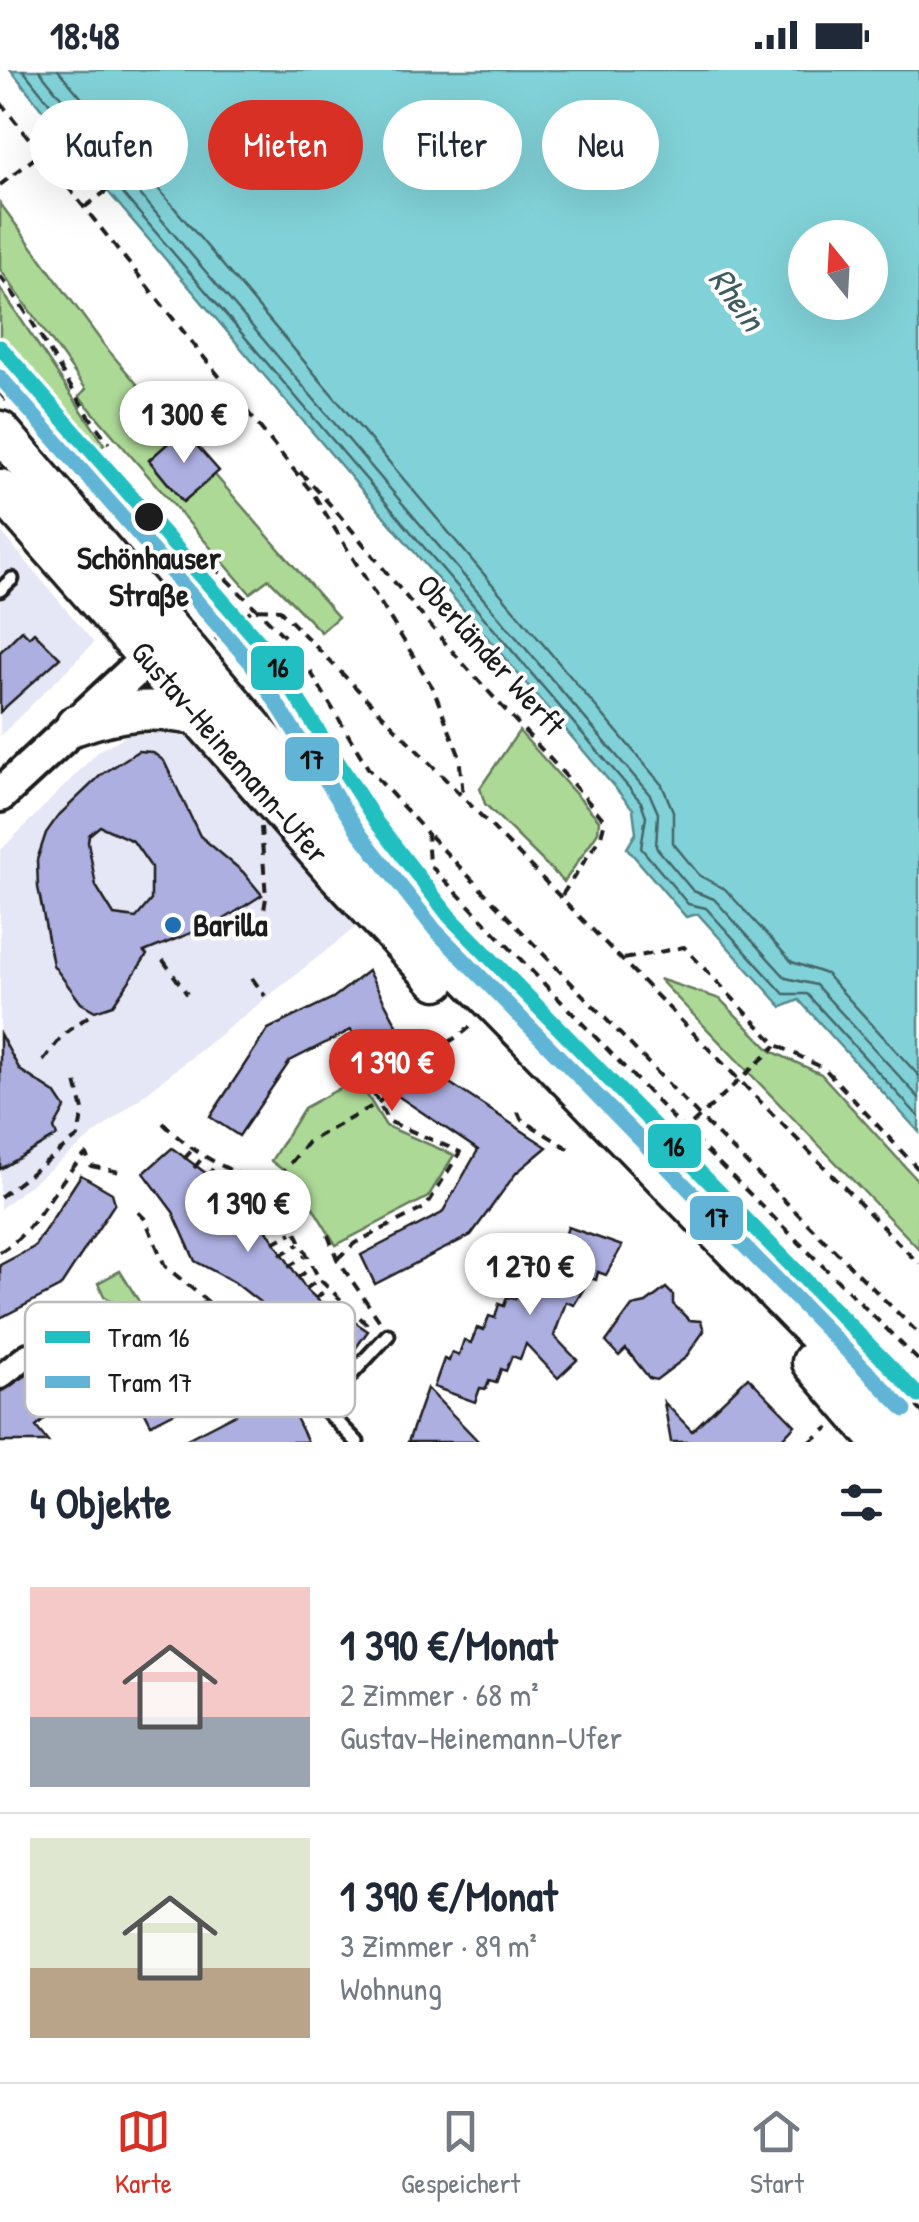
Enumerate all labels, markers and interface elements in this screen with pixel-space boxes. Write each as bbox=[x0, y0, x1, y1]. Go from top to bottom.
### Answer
text: 18:48 bbox=[50, 9, 120, 61]
chip: Kaufen bbox=[30, 100, 188, 190]
chip: Mieten bbox=[208, 100, 363, 190]
chip: Filter bbox=[383, 100, 522, 190]
chip: Neu bbox=[542, 100, 659, 190]
north arrow bbox=[788, 220, 888, 320]
map controls bbox=[788, 220, 888, 320]
water label: Rhein bbox=[698, 257, 778, 343]
pin: 1 300 € bbox=[92, 381, 276, 466]
text: 1 300 € bbox=[142, 392, 226, 435]
marker: Schönhauser Straße bbox=[132, 500, 166, 534]
place label: Schönhauser Straße bbox=[77, 536, 222, 617]
street label: Oberländer Werft bbox=[407, 565, 576, 745]
street label: Gustav-Heinemann-Ufer bbox=[122, 631, 339, 872]
line badge: 16 bbox=[249, 644, 306, 692]
text: 16 bbox=[267, 648, 289, 686]
line badge: 17 bbox=[283, 735, 341, 783]
text: 17 bbox=[300, 740, 324, 778]
place label: Barilla bbox=[193, 903, 268, 946]
marker: Barilla bbox=[162, 914, 184, 936]
pin: 1 390 € bbox=[300, 1029, 484, 1114]
text: 1 390 € bbox=[351, 1040, 433, 1083]
line badge: 16 bbox=[646, 1122, 703, 1170]
text: 16 bbox=[663, 1127, 685, 1165]
pin: 1 390 € bbox=[156, 1170, 340, 1255]
text: 1 390 € bbox=[207, 1181, 289, 1224]
line badge: 17 bbox=[688, 1194, 745, 1242]
text: 17 bbox=[705, 1198, 729, 1236]
pin: 1 270 € bbox=[438, 1233, 622, 1318]
text: 1 270 € bbox=[487, 1244, 573, 1287]
legend bbox=[25, 1302, 355, 1417]
text: Tram 16 bbox=[108, 1318, 190, 1356]
text: Tram 17 bbox=[108, 1363, 192, 1401]
text: 4 Objekte bbox=[30, 1474, 171, 1531]
icon: filters bbox=[834, 1475, 889, 1530]
text: 1 390 €/Monat bbox=[340, 1616, 557, 1673]
icon: home bbox=[110, 1627, 230, 1747]
text: 2 Zimmer · 68 m² bbox=[340, 1673, 539, 1716]
text: Gustav-Heinemann-Ufer bbox=[340, 1716, 622, 1759]
text: 1 390 €/Monat bbox=[340, 1867, 557, 1924]
icon: home bbox=[110, 1878, 230, 1998]
text: 3 Zimmer · 89 m² bbox=[340, 1924, 537, 1967]
text: Wohnung bbox=[340, 1967, 442, 2010]
tab: Karte bbox=[115, 2104, 172, 2202]
tab: Gespeichert bbox=[401, 2104, 520, 2202]
tab: Start bbox=[749, 2104, 804, 2202]

